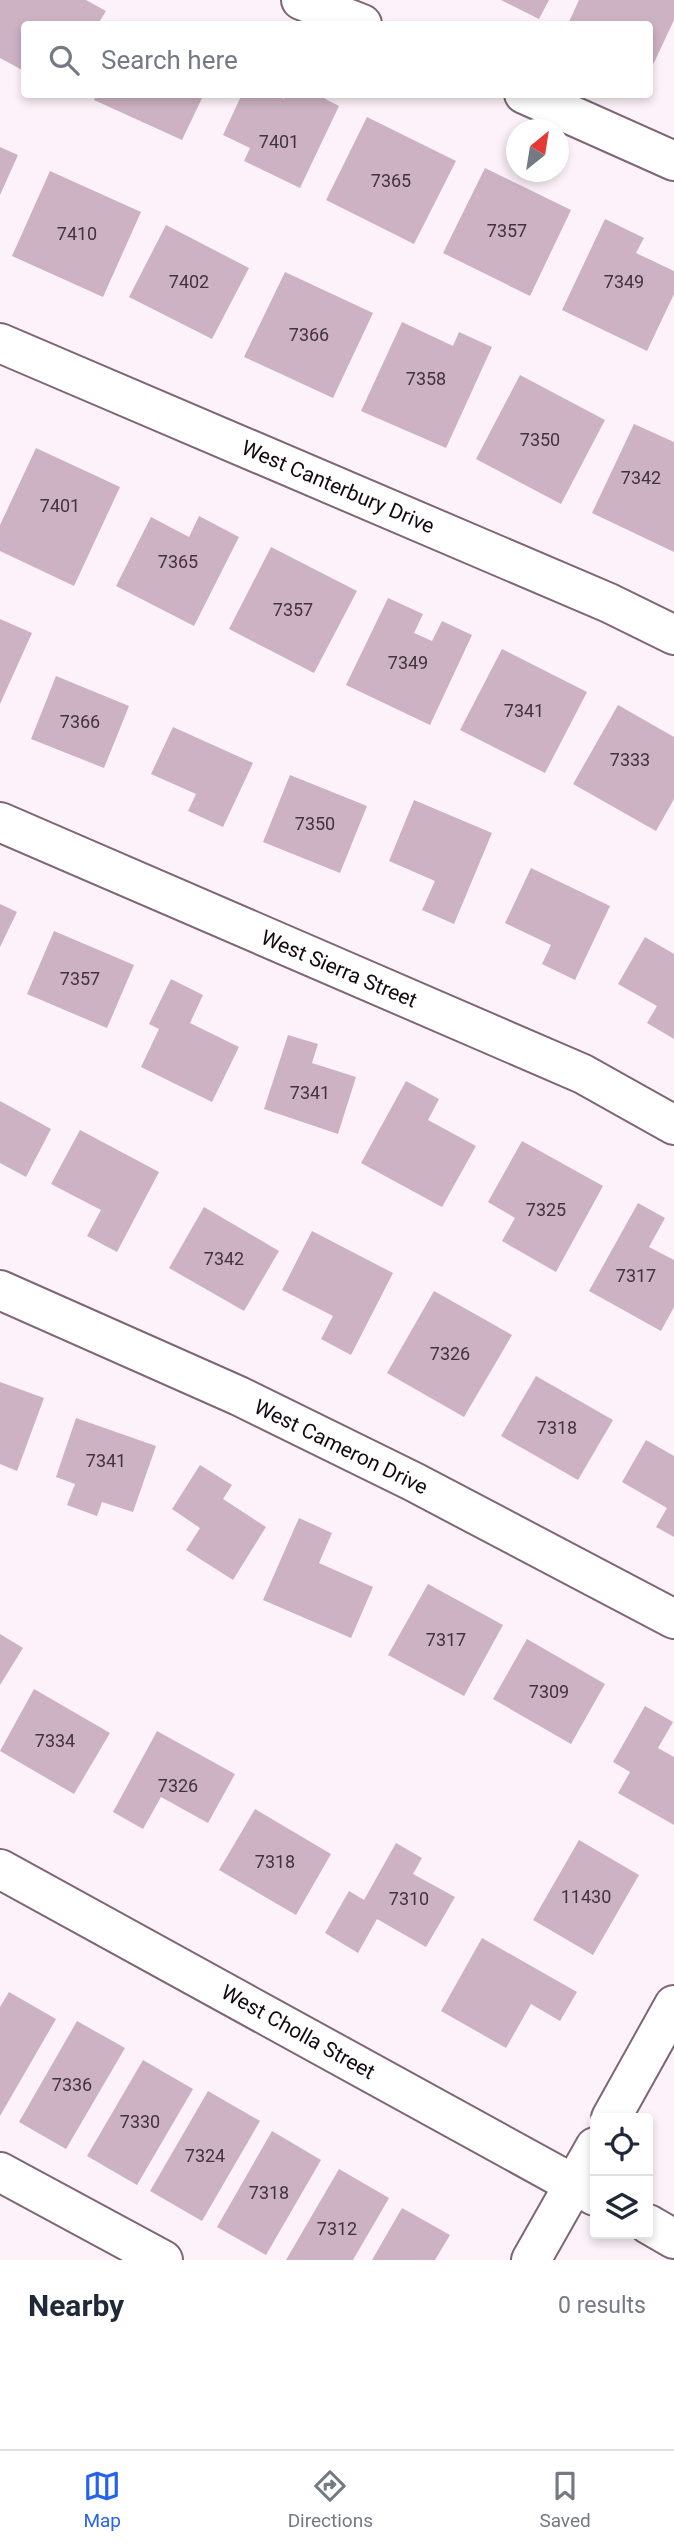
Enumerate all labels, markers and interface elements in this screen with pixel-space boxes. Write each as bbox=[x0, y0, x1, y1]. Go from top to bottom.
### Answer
search box bbox=[21, 21, 653, 98]
icon: search bbox=[45, 41, 83, 79]
text: Search here bbox=[101, 45, 238, 75]
north arrow bbox=[506, 119, 569, 182]
house number: 7401 bbox=[259, 131, 299, 152]
house number: 7365 bbox=[371, 170, 411, 191]
house number: 7357 bbox=[487, 220, 527, 241]
house number: 7410 bbox=[57, 223, 97, 244]
house number: 7402 bbox=[169, 271, 209, 292]
house number: 7349 bbox=[604, 271, 644, 292]
house number: 7366 bbox=[289, 324, 329, 345]
house number: 7358 bbox=[406, 368, 446, 389]
house number: 7350 bbox=[520, 429, 560, 450]
street label: West Canterbury Drive bbox=[238, 435, 438, 539]
house number: 7342 bbox=[621, 467, 661, 488]
house number: 7401 bbox=[40, 495, 80, 516]
house number: 7365 bbox=[158, 551, 198, 572]
house number: 7357 bbox=[273, 599, 313, 620]
house number: 7349 bbox=[388, 652, 428, 673]
house number: 7341 bbox=[504, 700, 544, 721]
house number: 7366 bbox=[60, 711, 100, 732]
house number: 7333 bbox=[610, 749, 650, 770]
house number: 7350 bbox=[295, 813, 335, 834]
street label: West Sierra Street bbox=[257, 925, 421, 1013]
house number: 7357 bbox=[60, 968, 100, 989]
house number: 7341 bbox=[290, 1082, 330, 1103]
house number: 7325 bbox=[526, 1199, 566, 1220]
house number: 7342 bbox=[204, 1248, 244, 1269]
house number: 7317 bbox=[616, 1265, 656, 1286]
house number: 7326 bbox=[430, 1343, 470, 1364]
street label: West Cameron Drive bbox=[250, 1395, 432, 1499]
house number: 7318 bbox=[537, 1417, 577, 1438]
house number: 7341 bbox=[86, 1450, 126, 1471]
house number: 7317 bbox=[426, 1629, 466, 1650]
house number: 7309 bbox=[529, 1681, 569, 1702]
house number: 7334 bbox=[35, 1730, 75, 1751]
house number: 7326 bbox=[158, 1775, 198, 1796]
house number: 7318 bbox=[255, 1851, 295, 1872]
house number: 11430 bbox=[561, 1886, 611, 1907]
house number: 7310 bbox=[389, 1888, 429, 1909]
street label: West Cholla Street bbox=[217, 1980, 379, 2084]
house number: 7336 bbox=[52, 2074, 92, 2095]
house number: 7330 bbox=[120, 2111, 160, 2132]
map controls bbox=[590, 2113, 653, 2239]
button: locate bbox=[590, 2113, 653, 2176]
house number: 7324 bbox=[185, 2145, 225, 2166]
button: layers bbox=[590, 2176, 653, 2239]
house number: 7318 bbox=[249, 2182, 289, 2203]
house number: 7312 bbox=[317, 2218, 357, 2239]
text: Nearby bbox=[28, 2288, 124, 2323]
text: 0 results bbox=[558, 2292, 646, 2319]
tab: Map bbox=[83, 2467, 121, 2532]
tab: Directions bbox=[288, 2467, 373, 2532]
tab: Saved bbox=[539, 2467, 591, 2532]

